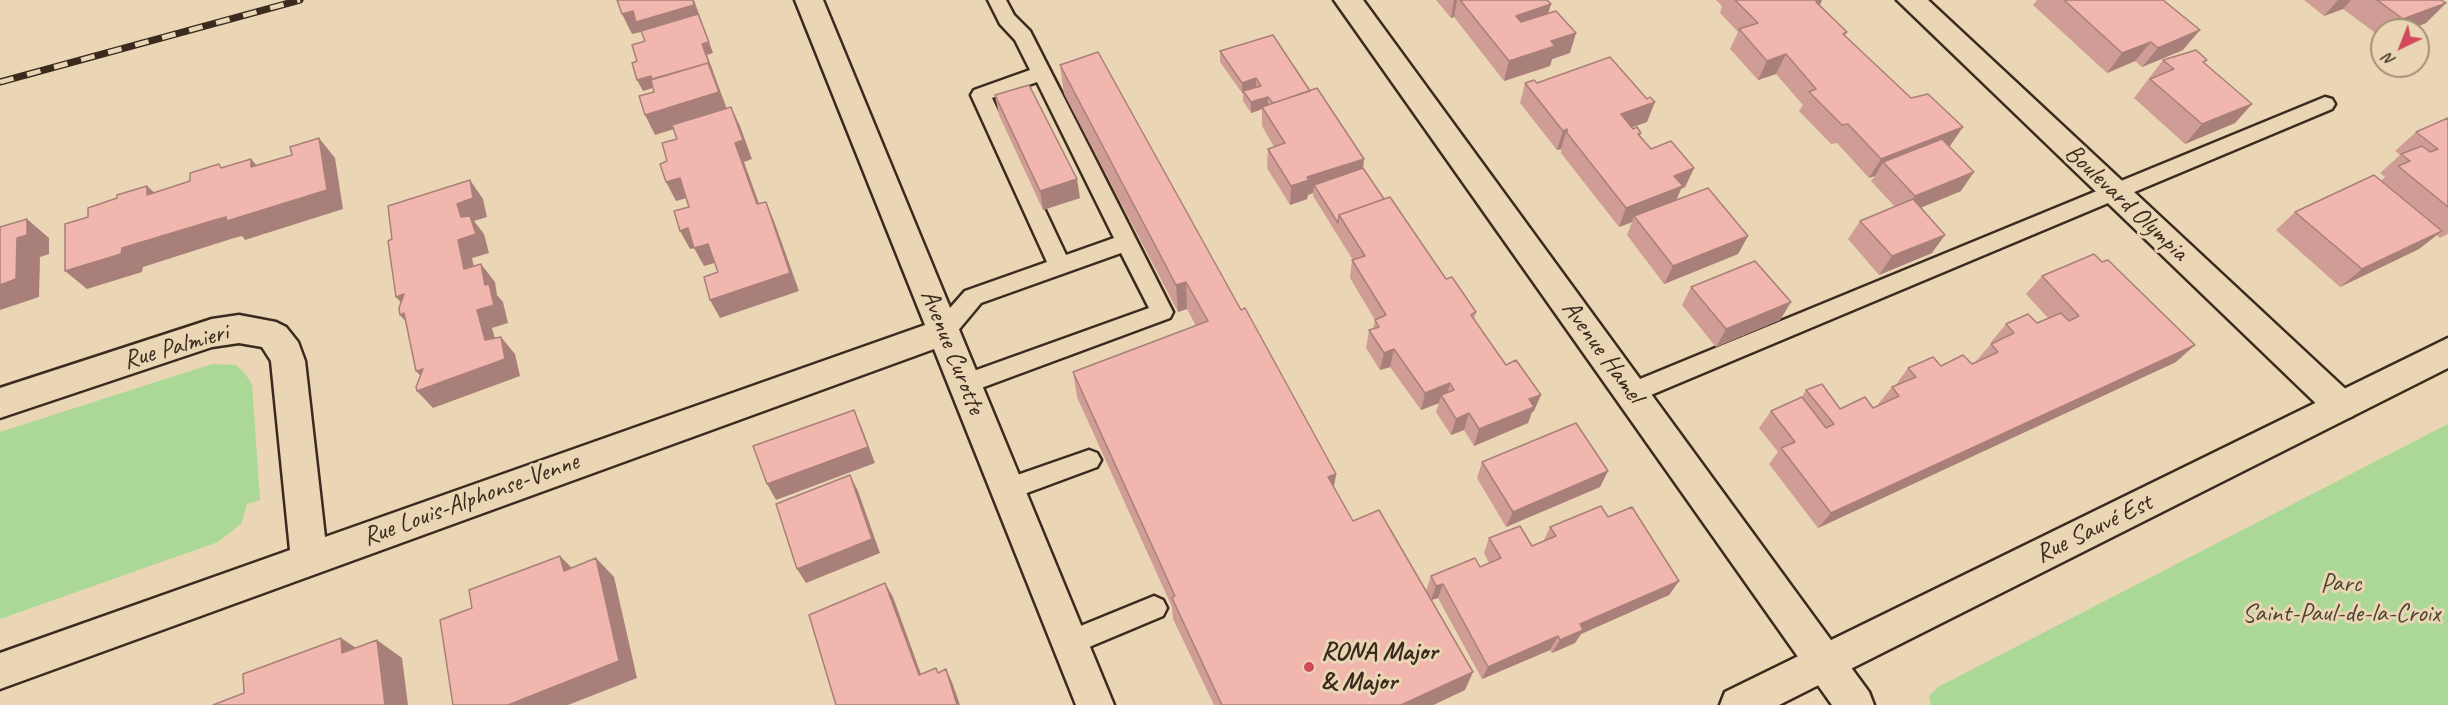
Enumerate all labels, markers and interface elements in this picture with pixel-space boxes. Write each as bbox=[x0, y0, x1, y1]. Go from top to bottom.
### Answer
north arrow bbox=[2370, 18, 2430, 78]
text: N bbox=[2379, 49, 2400, 70]
street label: Boulevard Olympia bbox=[2058, 138, 2194, 268]
street label: Avenue Curotte bbox=[913, 285, 991, 419]
street label: Avenue Hamel bbox=[1554, 295, 1650, 409]
street label: Rue Palmieri bbox=[120, 317, 232, 377]
street label: Rue Louis-Alphonse-Venne bbox=[359, 446, 583, 554]
street label: Rue Sauvé Est bbox=[2031, 487, 2157, 571]
park label: Parc Saint-Paul-de-la-Croix bbox=[2242, 568, 2440, 630]
place label: RONA Major & Major bbox=[1321, 636, 1437, 698]
marker: RONA Major & Major bbox=[1302, 660, 1316, 674]

